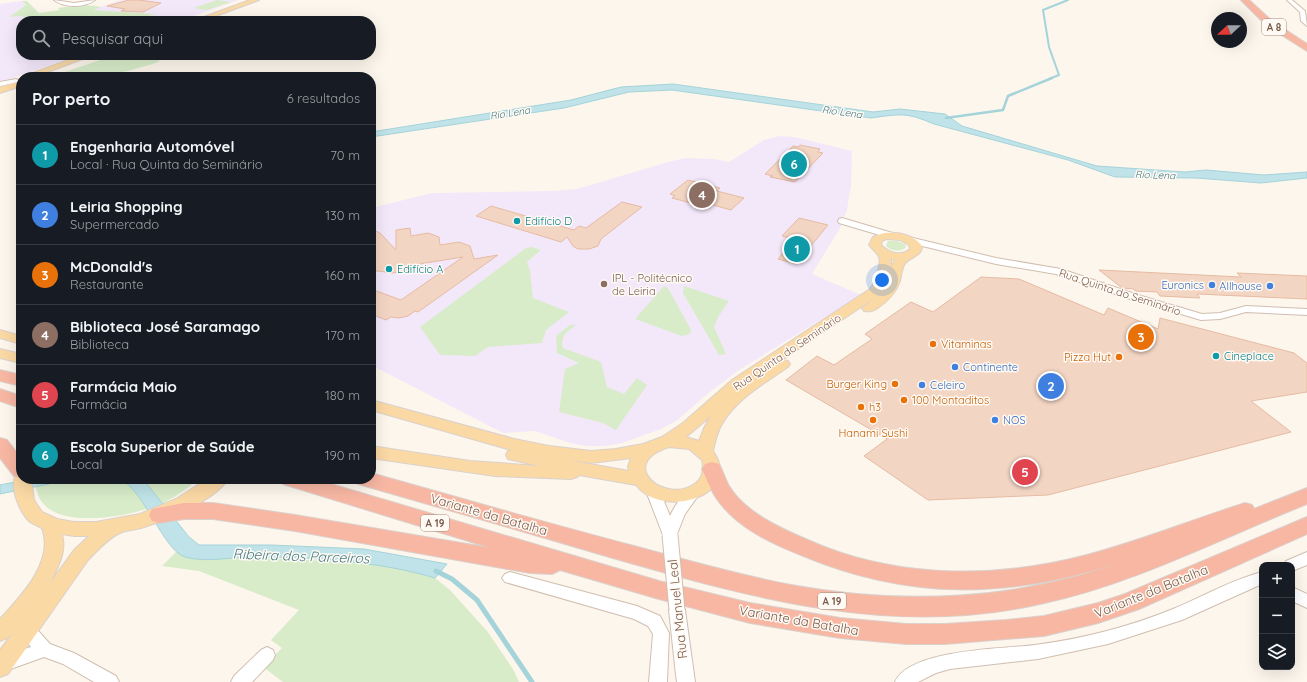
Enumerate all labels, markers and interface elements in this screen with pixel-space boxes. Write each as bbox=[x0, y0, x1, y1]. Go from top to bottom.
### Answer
north arrow bbox=[1211, 12, 1247, 48]
search box bbox=[16, 16, 376, 60]
road number: A 8 bbox=[1262, 19, 1286, 35]
icon: search bbox=[30, 27, 52, 49]
text: Pesquisar aqui bbox=[62, 29, 163, 48]
text: Por perto bbox=[32, 88, 110, 109]
text: 6 resultados bbox=[287, 90, 360, 106]
water label: Rio Lena bbox=[489, 103, 532, 123]
water label: Rio Lena bbox=[821, 103, 864, 121]
text: Engenharia Automóvel bbox=[70, 137, 235, 156]
text: 1 bbox=[42, 147, 48, 163]
text: 70 m bbox=[330, 147, 360, 163]
pin: 6 bbox=[781, 149, 807, 179]
text: Local · Rua Quinta do Seminário bbox=[70, 156, 263, 172]
water label: Rio Lena bbox=[1135, 168, 1176, 182]
pin: 4 bbox=[689, 180, 715, 210]
text: Leiria Shopping bbox=[70, 197, 183, 216]
text: 2 bbox=[41, 207, 49, 223]
text: 130 m bbox=[325, 207, 360, 223]
place label: Edifício D bbox=[525, 214, 572, 228]
text: Supermercado bbox=[70, 216, 159, 232]
marker: Edifício D bbox=[512, 216, 522, 226]
pin: 1 bbox=[784, 234, 810, 264]
text: McDonald's bbox=[70, 257, 152, 276]
place label: Edifício A bbox=[397, 262, 443, 276]
marker: Edifício A bbox=[384, 264, 394, 274]
street label: Rua Quinta do Seminário bbox=[1057, 266, 1183, 318]
text: 3 bbox=[42, 267, 48, 283]
text: 160 m bbox=[325, 267, 360, 283]
your location bbox=[872, 270, 892, 290]
place label: IPL - Politécnico de Leiria bbox=[612, 271, 692, 298]
text: Restaurante bbox=[70, 276, 144, 292]
place label: Euronics bbox=[1161, 278, 1204, 292]
marker: IPL - Politécnico de Leiria bbox=[599, 279, 609, 289]
place label: Allhouse bbox=[1219, 279, 1262, 293]
marker: Euronics bbox=[1207, 280, 1217, 290]
marker: Allhouse bbox=[1265, 281, 1275, 291]
street label: Rua Quinta do Seminário bbox=[730, 310, 844, 393]
text: Biblioteca José Saramago bbox=[70, 317, 260, 336]
pin: 3 bbox=[1128, 322, 1154, 352]
text: 4 bbox=[41, 327, 49, 343]
text: 170 m bbox=[325, 327, 360, 343]
text: Biblioteca bbox=[70, 336, 129, 352]
place label: Vitaminas bbox=[941, 337, 992, 351]
marker: Vitaminas bbox=[928, 339, 938, 349]
place label: Cineplace bbox=[1224, 349, 1274, 363]
place label: Pizza Hut bbox=[1064, 350, 1111, 364]
marker: Cineplace bbox=[1211, 351, 1221, 361]
marker: Pizza Hut bbox=[1114, 352, 1124, 362]
place label: Continente bbox=[963, 360, 1018, 374]
marker: Continente bbox=[950, 362, 960, 372]
pin: 2 bbox=[1038, 371, 1064, 401]
text: Farmácia Maio bbox=[70, 377, 177, 396]
place label: Burger King bbox=[826, 377, 887, 391]
place label: Celeiro bbox=[930, 378, 965, 392]
marker: Burger King bbox=[890, 379, 900, 389]
marker: Celeiro bbox=[917, 380, 927, 390]
text: 5 bbox=[41, 387, 49, 403]
text: 180 m bbox=[325, 387, 360, 403]
place label: 100 Montaditos bbox=[912, 393, 989, 407]
marker: 100 Montaditos bbox=[899, 395, 909, 405]
text: Farmácia bbox=[70, 396, 127, 412]
place label: h3 bbox=[869, 400, 881, 414]
marker: h3 bbox=[856, 402, 866, 412]
place label: NOS bbox=[1003, 413, 1026, 427]
marker: Hanami Sushi bbox=[868, 415, 878, 425]
marker: NOS bbox=[990, 415, 1000, 425]
place label: Hanami Sushi bbox=[838, 426, 908, 440]
text: Escola Superior de Saúde bbox=[70, 437, 255, 456]
text: 6 bbox=[41, 447, 49, 463]
text: 190 m bbox=[325, 447, 360, 463]
text: Local bbox=[70, 456, 102, 472]
pin: 5 bbox=[1012, 457, 1038, 487]
street label: Variante da Batalha bbox=[429, 490, 549, 538]
road number: A 19 bbox=[421, 515, 449, 531]
water label: Ribeira dos Parceiros bbox=[232, 545, 371, 567]
street label: Rua Manuel Leal bbox=[664, 558, 690, 660]
street label: Variante da Batalha bbox=[1092, 561, 1210, 621]
map controls bbox=[1259, 562, 1295, 670]
button: + bbox=[1259, 562, 1295, 598]
road number: A 19 bbox=[818, 593, 846, 609]
button: − bbox=[1259, 598, 1295, 634]
street label: Variante da Batalha bbox=[738, 602, 860, 638]
button: layers bbox=[1259, 634, 1295, 670]

